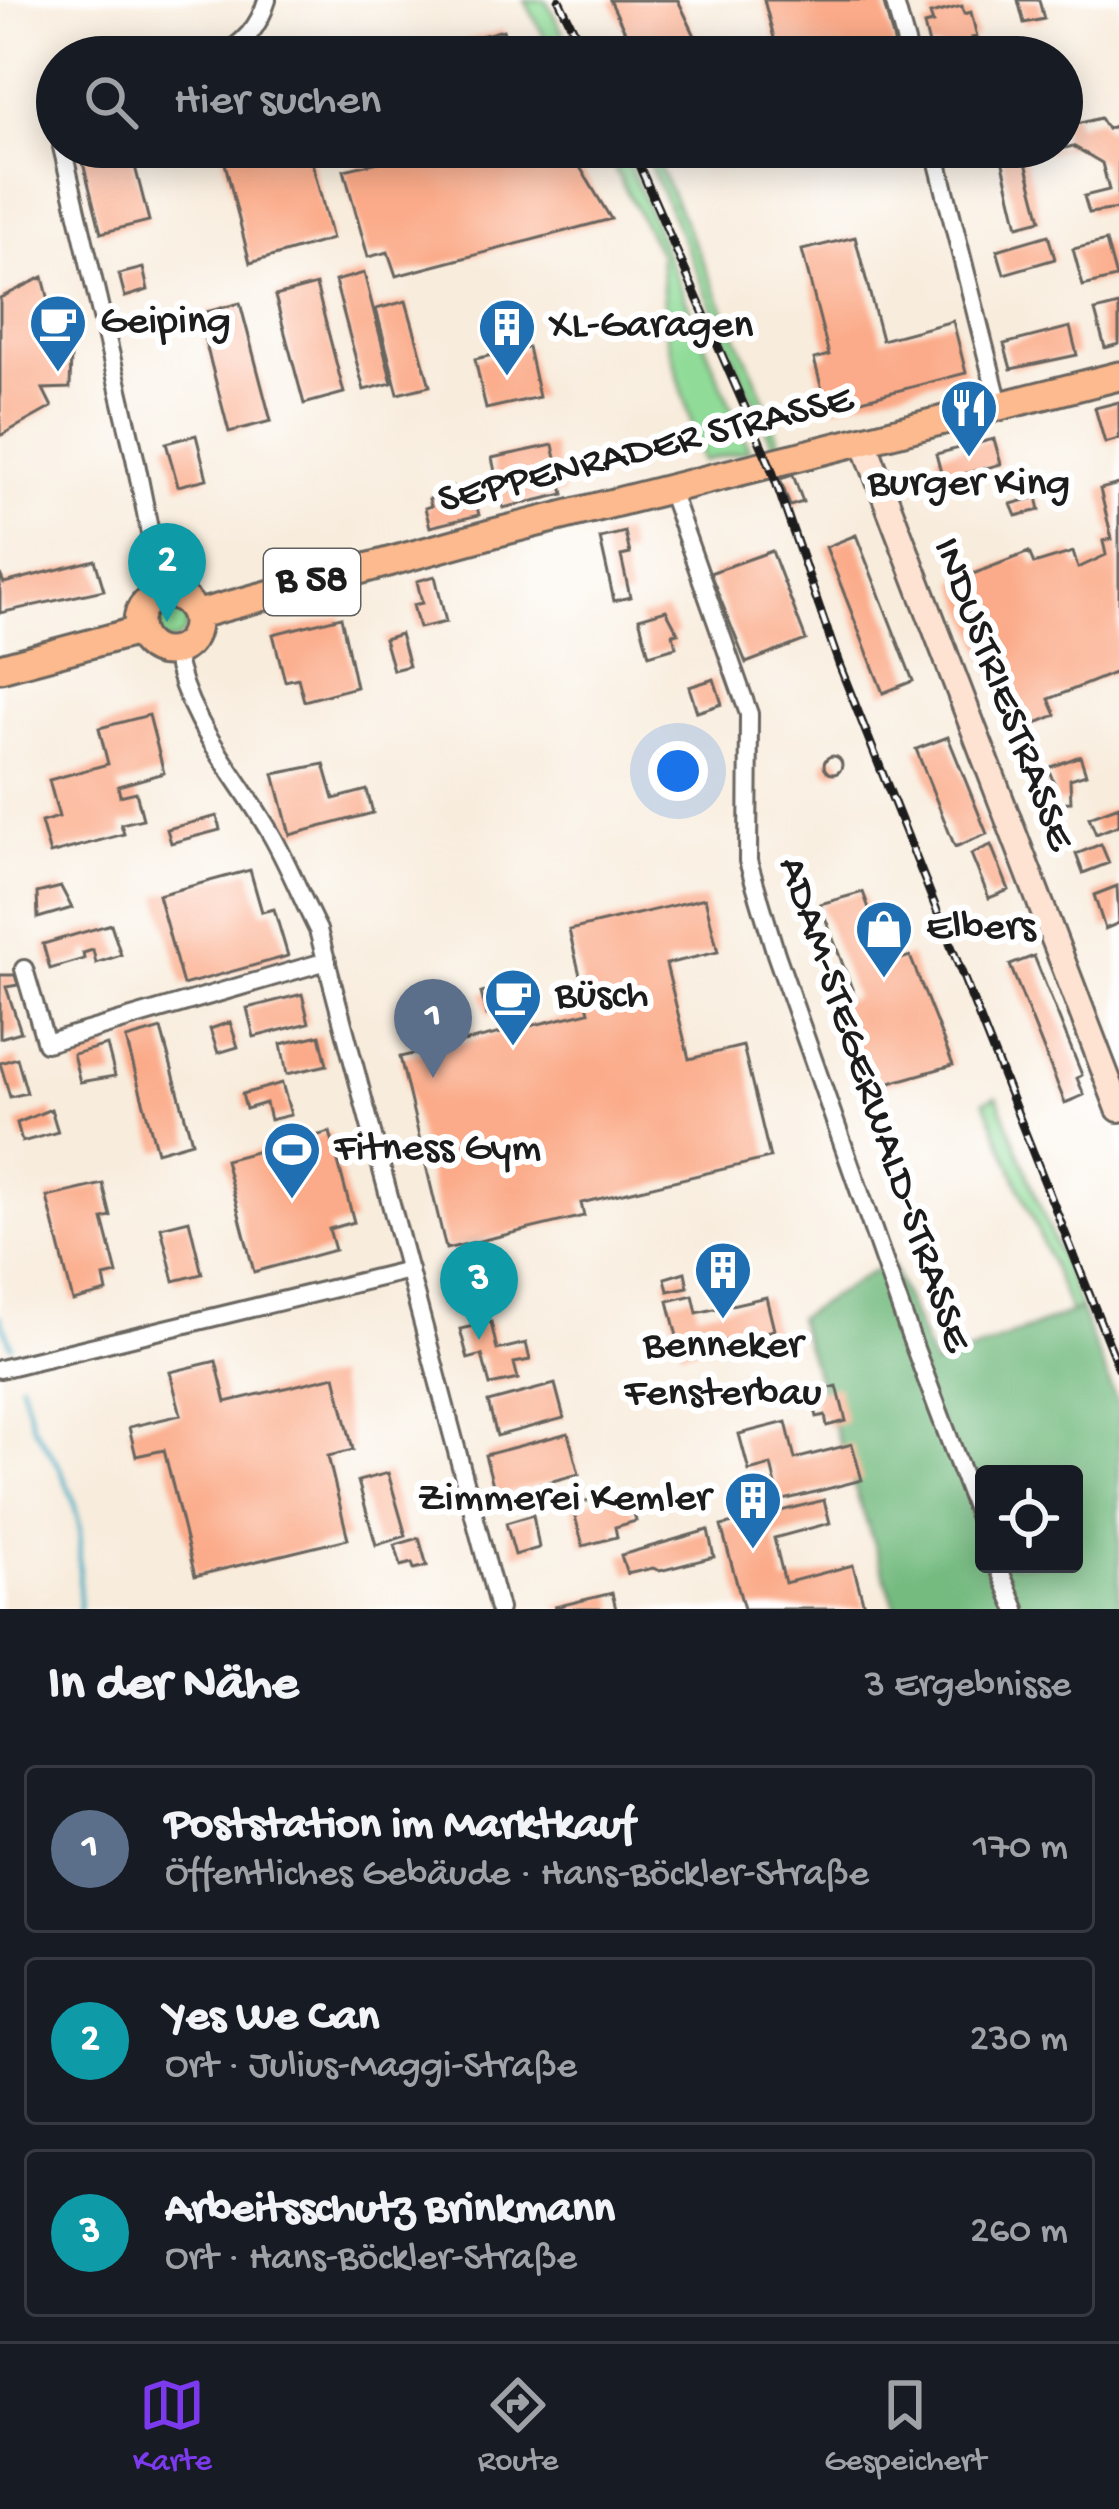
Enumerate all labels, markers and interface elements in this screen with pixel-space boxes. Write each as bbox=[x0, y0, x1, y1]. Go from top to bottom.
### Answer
search box bbox=[36, 36, 1083, 168]
icon: search bbox=[78, 69, 144, 135]
text: Hier suchen bbox=[174, 76, 381, 129]
cafe icon: Geiping bbox=[27, 292, 89, 374]
building icon: XL-Garagen bbox=[476, 296, 538, 378]
place label: Geiping bbox=[100, 299, 231, 348]
place label: XL-Garagen bbox=[548, 303, 753, 352]
street label: SEPPENRADER STRASSE bbox=[434, 376, 860, 527]
restaurant icon: Burger King bbox=[938, 377, 1000, 459]
place label: Burger King bbox=[867, 461, 1070, 510]
pin: 2 bbox=[128, 523, 206, 622]
street label: INDUSTRIESTRASSE bbox=[919, 532, 1084, 860]
road number: B 58 bbox=[264, 549, 360, 615]
your location bbox=[648, 741, 708, 801]
street label: ADAM-STEGERWALD-STRASSE bbox=[764, 851, 980, 1360]
shop icon: Elbers bbox=[853, 898, 915, 980]
place label: Elbers bbox=[926, 905, 1037, 954]
cafe icon: Büsch bbox=[482, 966, 544, 1048]
place label: Büsch bbox=[554, 973, 648, 1022]
pin: 1 bbox=[394, 979, 472, 1078]
sports icon: Fitness Gym bbox=[261, 1119, 323, 1201]
place label: Fitness Gym bbox=[333, 1126, 541, 1175]
building icon: Benneker Fensterbau bbox=[692, 1239, 754, 1321]
pin: 3 bbox=[440, 1241, 518, 1340]
place label: Benneker Fensterbau bbox=[623, 1323, 822, 1420]
map controls bbox=[975, 1465, 1083, 1573]
button: locate bbox=[975, 1465, 1083, 1573]
building icon: Zimmerei Kemler bbox=[722, 1469, 784, 1551]
place label: Zimmerei Kemler bbox=[417, 1476, 714, 1525]
text: In der Nähe bbox=[48, 1657, 298, 1717]
text: 3 Ergebnisse bbox=[865, 1664, 1071, 1710]
text: Poststation im Marktkauf bbox=[165, 1800, 634, 1853]
text: 1 bbox=[82, 1826, 98, 1872]
text: 170 m bbox=[973, 1826, 1068, 1872]
text: Öffentliches Gebäude · Hans-Böckler-Straße bbox=[165, 1853, 869, 1899]
text: Yes We Can bbox=[165, 1992, 379, 2045]
text: 2 bbox=[80, 2018, 100, 2064]
text: 230 m bbox=[970, 2018, 1068, 2064]
text: Ort · Julius-Maggi-Straße bbox=[165, 2045, 577, 2091]
text: Arbeitsschutz Brinkmann bbox=[165, 2184, 615, 2237]
text: 3 bbox=[80, 2210, 100, 2256]
text: 260 m bbox=[970, 2210, 1068, 2256]
text: Ort · Hans-Böckler-Straße bbox=[165, 2237, 577, 2283]
tab: Karte bbox=[133, 2372, 212, 2482]
tab: Route bbox=[478, 2372, 558, 2482]
tab: Gespeichert bbox=[824, 2372, 986, 2482]

